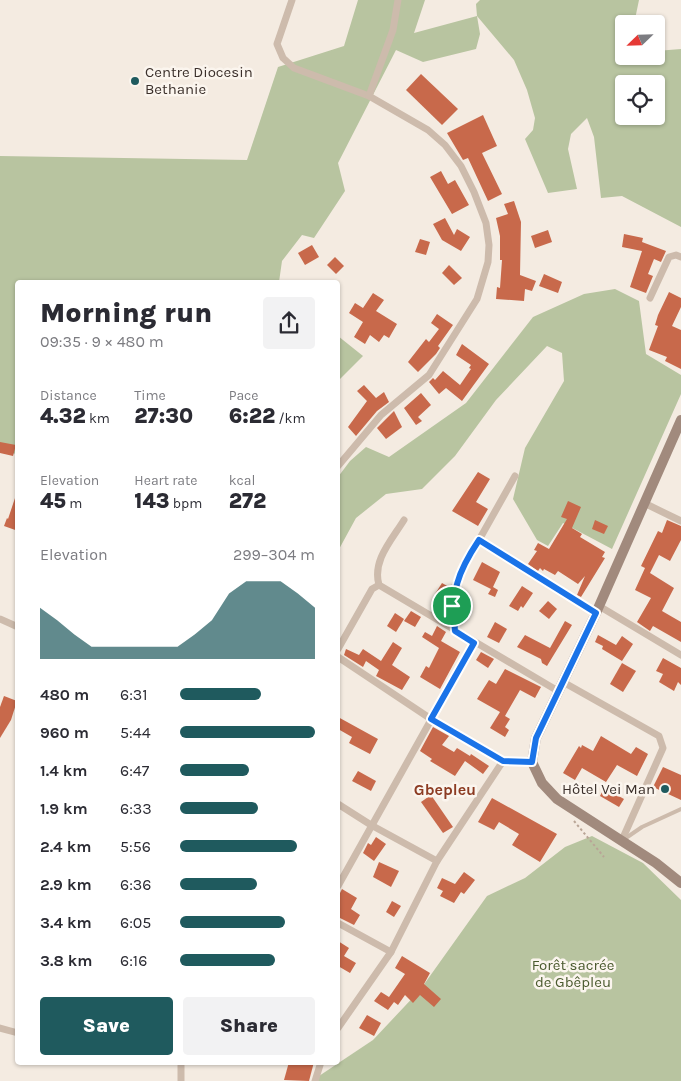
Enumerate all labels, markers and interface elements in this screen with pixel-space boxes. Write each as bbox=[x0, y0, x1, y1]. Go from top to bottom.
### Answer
north arrow bbox=[615, 15, 665, 65]
map controls bbox=[615, 15, 665, 125]
place label: Centre Diocesin Bethanie bbox=[145, 63, 253, 98]
marker: Centre Diocesin Bethanie bbox=[129, 75, 141, 87]
button: locate bbox=[615, 75, 665, 125]
text: Morning run bbox=[40, 296, 212, 329]
button: share bbox=[263, 297, 315, 349]
text: 09:35 · 9 × 480 m bbox=[40, 332, 164, 351]
text: Distance bbox=[40, 387, 97, 404]
text: Time bbox=[134, 387, 166, 404]
text: Pace bbox=[229, 387, 259, 404]
text: 4.32 bbox=[40, 404, 86, 428]
text: 27:30 bbox=[134, 404, 193, 428]
text: 6:22 bbox=[229, 404, 275, 428]
text: km bbox=[86, 410, 110, 427]
text: /km bbox=[275, 410, 306, 427]
text: Elevation bbox=[40, 472, 99, 489]
text: Heart rate bbox=[134, 472, 197, 489]
text: kcal bbox=[229, 472, 255, 489]
text: 45 bbox=[40, 489, 66, 513]
text: 143 bbox=[134, 489, 169, 513]
text: 272 bbox=[229, 489, 266, 513]
text: m bbox=[66, 495, 82, 512]
text: bpm bbox=[169, 495, 202, 512]
text: Elevation bbox=[40, 545, 108, 564]
text: 299–304 m bbox=[233, 545, 315, 564]
pin bbox=[431, 585, 473, 627]
icon: arrive bbox=[438, 592, 466, 620]
text: 480 m bbox=[40, 685, 89, 704]
text: 6:31 bbox=[120, 685, 148, 704]
text: 960 m bbox=[40, 723, 89, 742]
text: 5:44 bbox=[120, 723, 151, 742]
text: 1.4 km bbox=[40, 761, 87, 780]
text: 6:47 bbox=[120, 761, 149, 780]
district label: Gbepleu bbox=[414, 780, 476, 799]
place label: Hôtel Vei Man bbox=[562, 780, 655, 798]
marker: Hôtel Vei Man bbox=[659, 783, 671, 795]
text: 1.9 km bbox=[40, 799, 88, 818]
text: 6:33 bbox=[120, 799, 152, 818]
text: 2.4 km bbox=[40, 837, 91, 856]
text: 5:56 bbox=[120, 837, 151, 856]
text: 2.9 km bbox=[40, 875, 92, 894]
text: 6:36 bbox=[120, 875, 151, 894]
text: 3.4 km bbox=[40, 913, 92, 932]
text: 6:05 bbox=[120, 913, 151, 932]
text: 3.8 km bbox=[40, 951, 92, 970]
text: 6:16 bbox=[120, 951, 147, 970]
park label: Forêt sacrée de Gbêpleu bbox=[532, 956, 614, 991]
button: Save bbox=[40, 997, 173, 1055]
button: Share bbox=[183, 997, 315, 1055]

